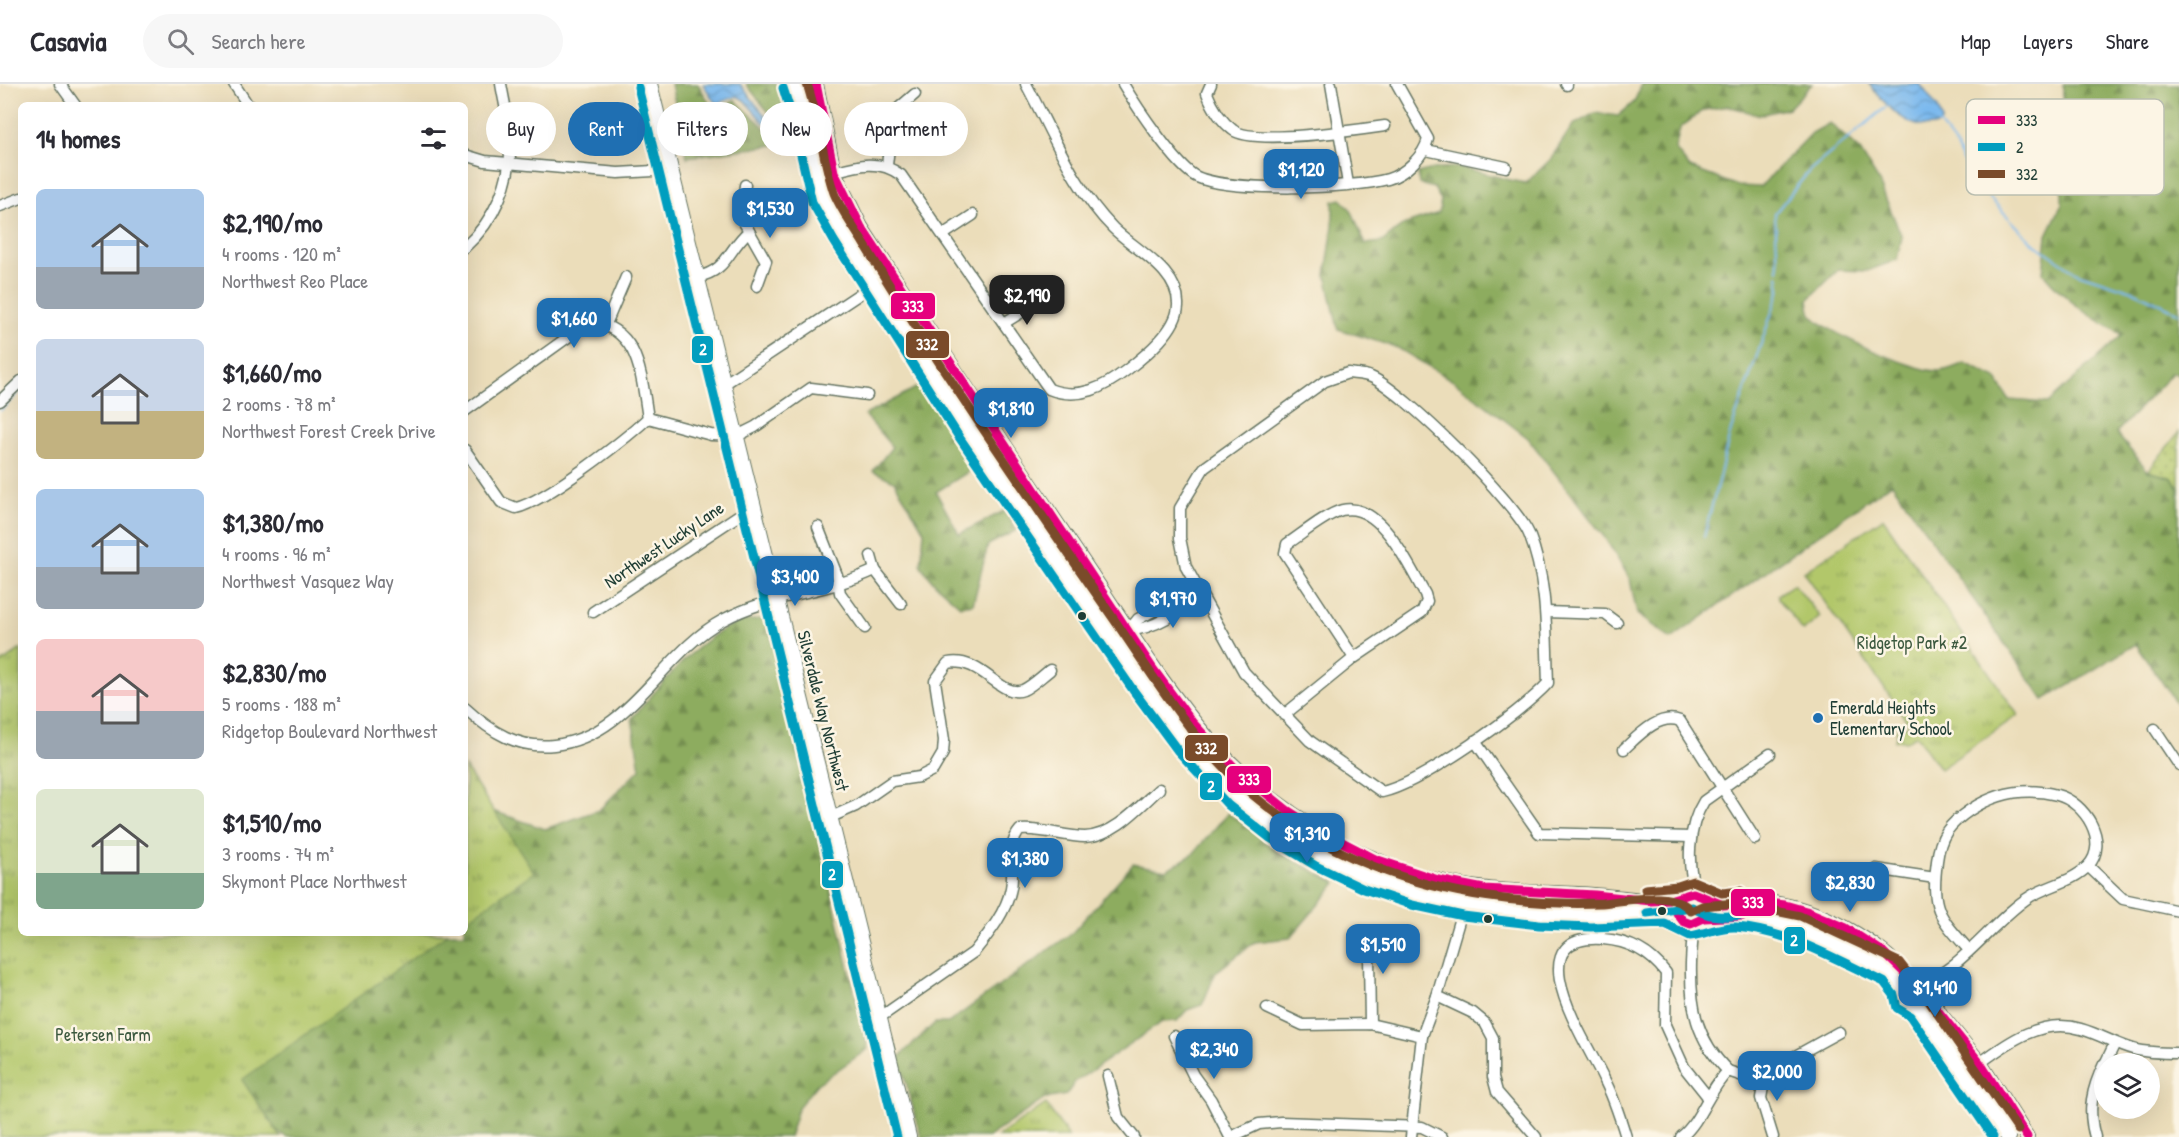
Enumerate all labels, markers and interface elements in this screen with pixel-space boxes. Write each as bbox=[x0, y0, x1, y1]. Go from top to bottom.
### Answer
search box bbox=[143, 14, 563, 68]
text: Casavia bbox=[30, 22, 107, 60]
icon: search bbox=[164, 25, 197, 58]
text: Search here bbox=[212, 26, 306, 56]
text: Map bbox=[1961, 27, 1990, 56]
text: Layers bbox=[2023, 27, 2073, 56]
text: Share bbox=[2106, 27, 2149, 56]
legend bbox=[1966, 99, 2164, 195]
chip: Buy bbox=[486, 102, 556, 156]
chip: Rent bbox=[568, 102, 645, 156]
chip: Filters bbox=[657, 102, 748, 156]
chip: New bbox=[760, 102, 832, 156]
chip: Apartment bbox=[844, 102, 968, 156]
text: 333 bbox=[2016, 109, 2038, 131]
text: 14 homes bbox=[36, 121, 121, 156]
icon: filters bbox=[417, 122, 450, 155]
text: 2 bbox=[2016, 136, 2024, 158]
pin: $1,120 bbox=[1252, 149, 1350, 200]
text: $1,120 bbox=[1277, 155, 1325, 182]
text: 332 bbox=[2016, 163, 2038, 185]
pin: $1,530 bbox=[721, 188, 819, 239]
text: $1,530 bbox=[746, 194, 794, 221]
text: $2,190/mo bbox=[222, 205, 322, 240]
icon: home bbox=[84, 213, 156, 285]
text: 4 rooms · 120 m² bbox=[222, 240, 341, 267]
text: Northwest Reo Place bbox=[222, 267, 368, 294]
pin: $2,190 bbox=[978, 275, 1076, 326]
text: $2,190 bbox=[1003, 281, 1051, 308]
line badge: 333 bbox=[890, 292, 936, 320]
text: 333 bbox=[902, 295, 924, 317]
pin: $1,660 bbox=[525, 298, 623, 349]
text: $1,660 bbox=[551, 304, 597, 331]
line badge: 332 bbox=[905, 330, 950, 359]
text: 332 bbox=[916, 333, 938, 355]
line badge: 2 bbox=[691, 335, 714, 364]
text: 2 bbox=[699, 338, 707, 360]
text: $1,660/mo bbox=[222, 355, 321, 390]
icon: home bbox=[84, 363, 156, 435]
pin: $1,810 bbox=[962, 388, 1060, 439]
text: 2 rooms · 78 m² bbox=[222, 390, 336, 417]
text: $1,810 bbox=[988, 394, 1034, 421]
text: Northwest Forest Creek Drive bbox=[222, 417, 436, 444]
street label: Northwest Lucky Lane bbox=[599, 495, 729, 594]
text: $1,380/mo bbox=[222, 505, 324, 540]
icon: home bbox=[84, 513, 156, 585]
text: 4 rooms · 96 m² bbox=[222, 540, 331, 567]
pin: $3,400 bbox=[746, 556, 844, 607]
text: $3,400 bbox=[771, 562, 819, 589]
text: Northwest Vasquez Way bbox=[222, 567, 394, 594]
pin: $1,970 bbox=[1124, 578, 1222, 629]
text: $1,970 bbox=[1149, 584, 1197, 611]
unlabelled marker bbox=[1076, 610, 1088, 622]
street label: Silverdale Way Northwest bbox=[791, 628, 856, 795]
park label: Ridgetop Park #2 bbox=[1857, 630, 1968, 655]
text: $2,830/mo bbox=[222, 655, 326, 690]
icon: home bbox=[84, 663, 156, 735]
text: 5 rooms · 188 m² bbox=[222, 690, 341, 717]
place label: Emerald Heights Elementary School bbox=[1830, 695, 1952, 741]
marker: Emerald Heights Elementary School bbox=[1811, 711, 1825, 725]
text: Ridgetop Boulevard Northwest bbox=[222, 717, 437, 744]
line badge: 332 bbox=[1184, 734, 1229, 762]
text: 332 bbox=[1195, 737, 1217, 759]
line badge: 333 bbox=[1226, 765, 1272, 794]
text: 333 bbox=[1238, 768, 1260, 790]
line badge: 2 bbox=[1199, 772, 1223, 801]
text: 2 bbox=[1207, 775, 1215, 797]
text: $1,510/mo bbox=[222, 805, 321, 840]
icon: home bbox=[84, 813, 156, 885]
pin: $1,310 bbox=[1258, 813, 1356, 864]
text: $1,310 bbox=[1284, 819, 1330, 846]
pin: $1,380 bbox=[976, 838, 1074, 889]
text: 3 rooms · 74 m² bbox=[222, 840, 334, 867]
text: $1,380 bbox=[1001, 844, 1049, 871]
line badge: 2 bbox=[821, 860, 844, 889]
pin: $2,830 bbox=[1801, 862, 1899, 913]
text: 2 bbox=[828, 863, 836, 885]
text: Skymont Place Northwest bbox=[222, 867, 407, 894]
text: $2,830 bbox=[1825, 868, 1875, 895]
line badge: 333 bbox=[1730, 888, 1776, 917]
text: 333 bbox=[1742, 891, 1764, 913]
unlabelled marker bbox=[1656, 905, 1668, 917]
unlabelled marker bbox=[1482, 913, 1494, 925]
pin: $1,510 bbox=[1334, 924, 1432, 975]
line badge: 2 bbox=[1783, 926, 1806, 955]
text: 2 bbox=[1790, 929, 1798, 951]
text: $1,510 bbox=[1360, 930, 1406, 957]
pin: $1,410 bbox=[1886, 967, 1984, 1018]
text: $1,410 bbox=[1912, 973, 1958, 1000]
park label: Petersen Farm bbox=[55, 1022, 151, 1047]
pin: $2,340 bbox=[1165, 1029, 1263, 1080]
text: $2,340 bbox=[1190, 1035, 1238, 1062]
pin: $2,000 bbox=[1728, 1051, 1826, 1102]
map controls bbox=[2094, 1053, 2160, 1119]
button: layers bbox=[2094, 1053, 2160, 1119]
text: $2,000 bbox=[1752, 1057, 1802, 1084]

